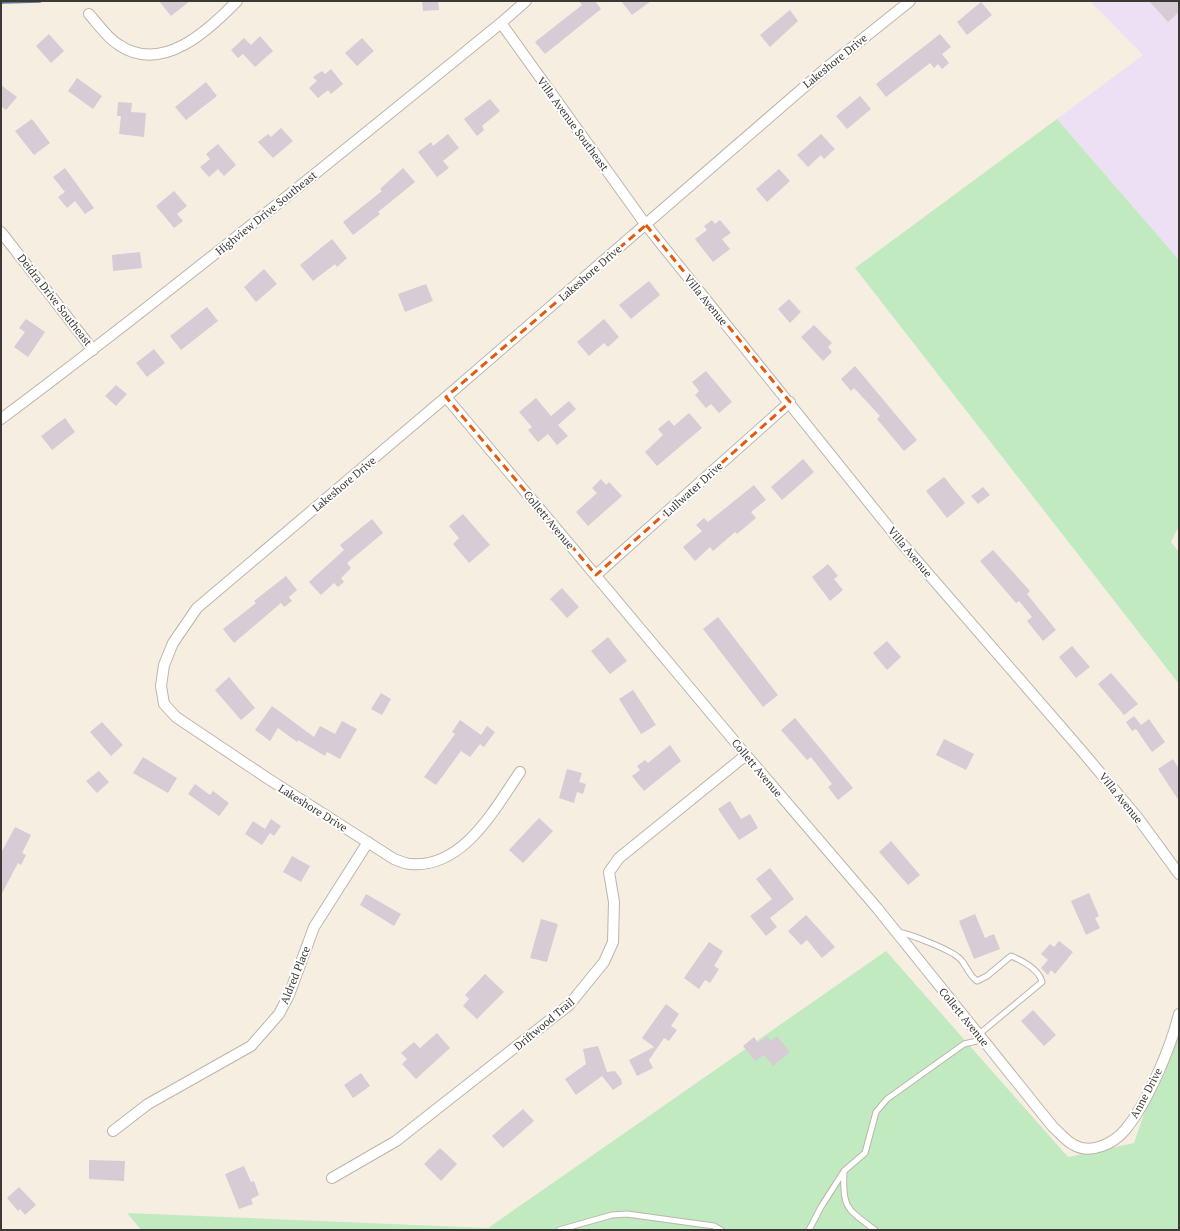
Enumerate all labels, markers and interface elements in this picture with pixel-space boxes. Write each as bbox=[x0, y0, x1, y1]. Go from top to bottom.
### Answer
street label: Lakeshore Drive bbox=[800, 31, 870, 91]
street label: Villa Avenue Southeast bbox=[534, 74, 612, 174]
street label: Highview Drive Southeast bbox=[213, 168, 319, 258]
street label: Lakeshore Drive bbox=[556, 242, 625, 304]
street label: Deidra Drive Southeast bbox=[15, 251, 95, 349]
street label: Villa Avenue bbox=[681, 272, 731, 329]
street label: Lakeshore Drive bbox=[309, 453, 379, 515]
street label: Lullwater Drive bbox=[660, 458, 726, 519]
street label: Collett Avenue bbox=[521, 488, 578, 552]
street label: Villa Avenue bbox=[885, 524, 935, 580]
street label: Collett Avenue bbox=[729, 736, 786, 800]
street label: Villa Avenue bbox=[1096, 770, 1146, 827]
street label: Lakeshore Drive bbox=[276, 781, 350, 835]
street label: Aldred Place bbox=[277, 944, 313, 1006]
street label: Collett Avenue bbox=[936, 985, 992, 1050]
street label: Driftwood Trail bbox=[511, 995, 577, 1053]
street label: Anne Drive bbox=[1127, 1065, 1165, 1121]

